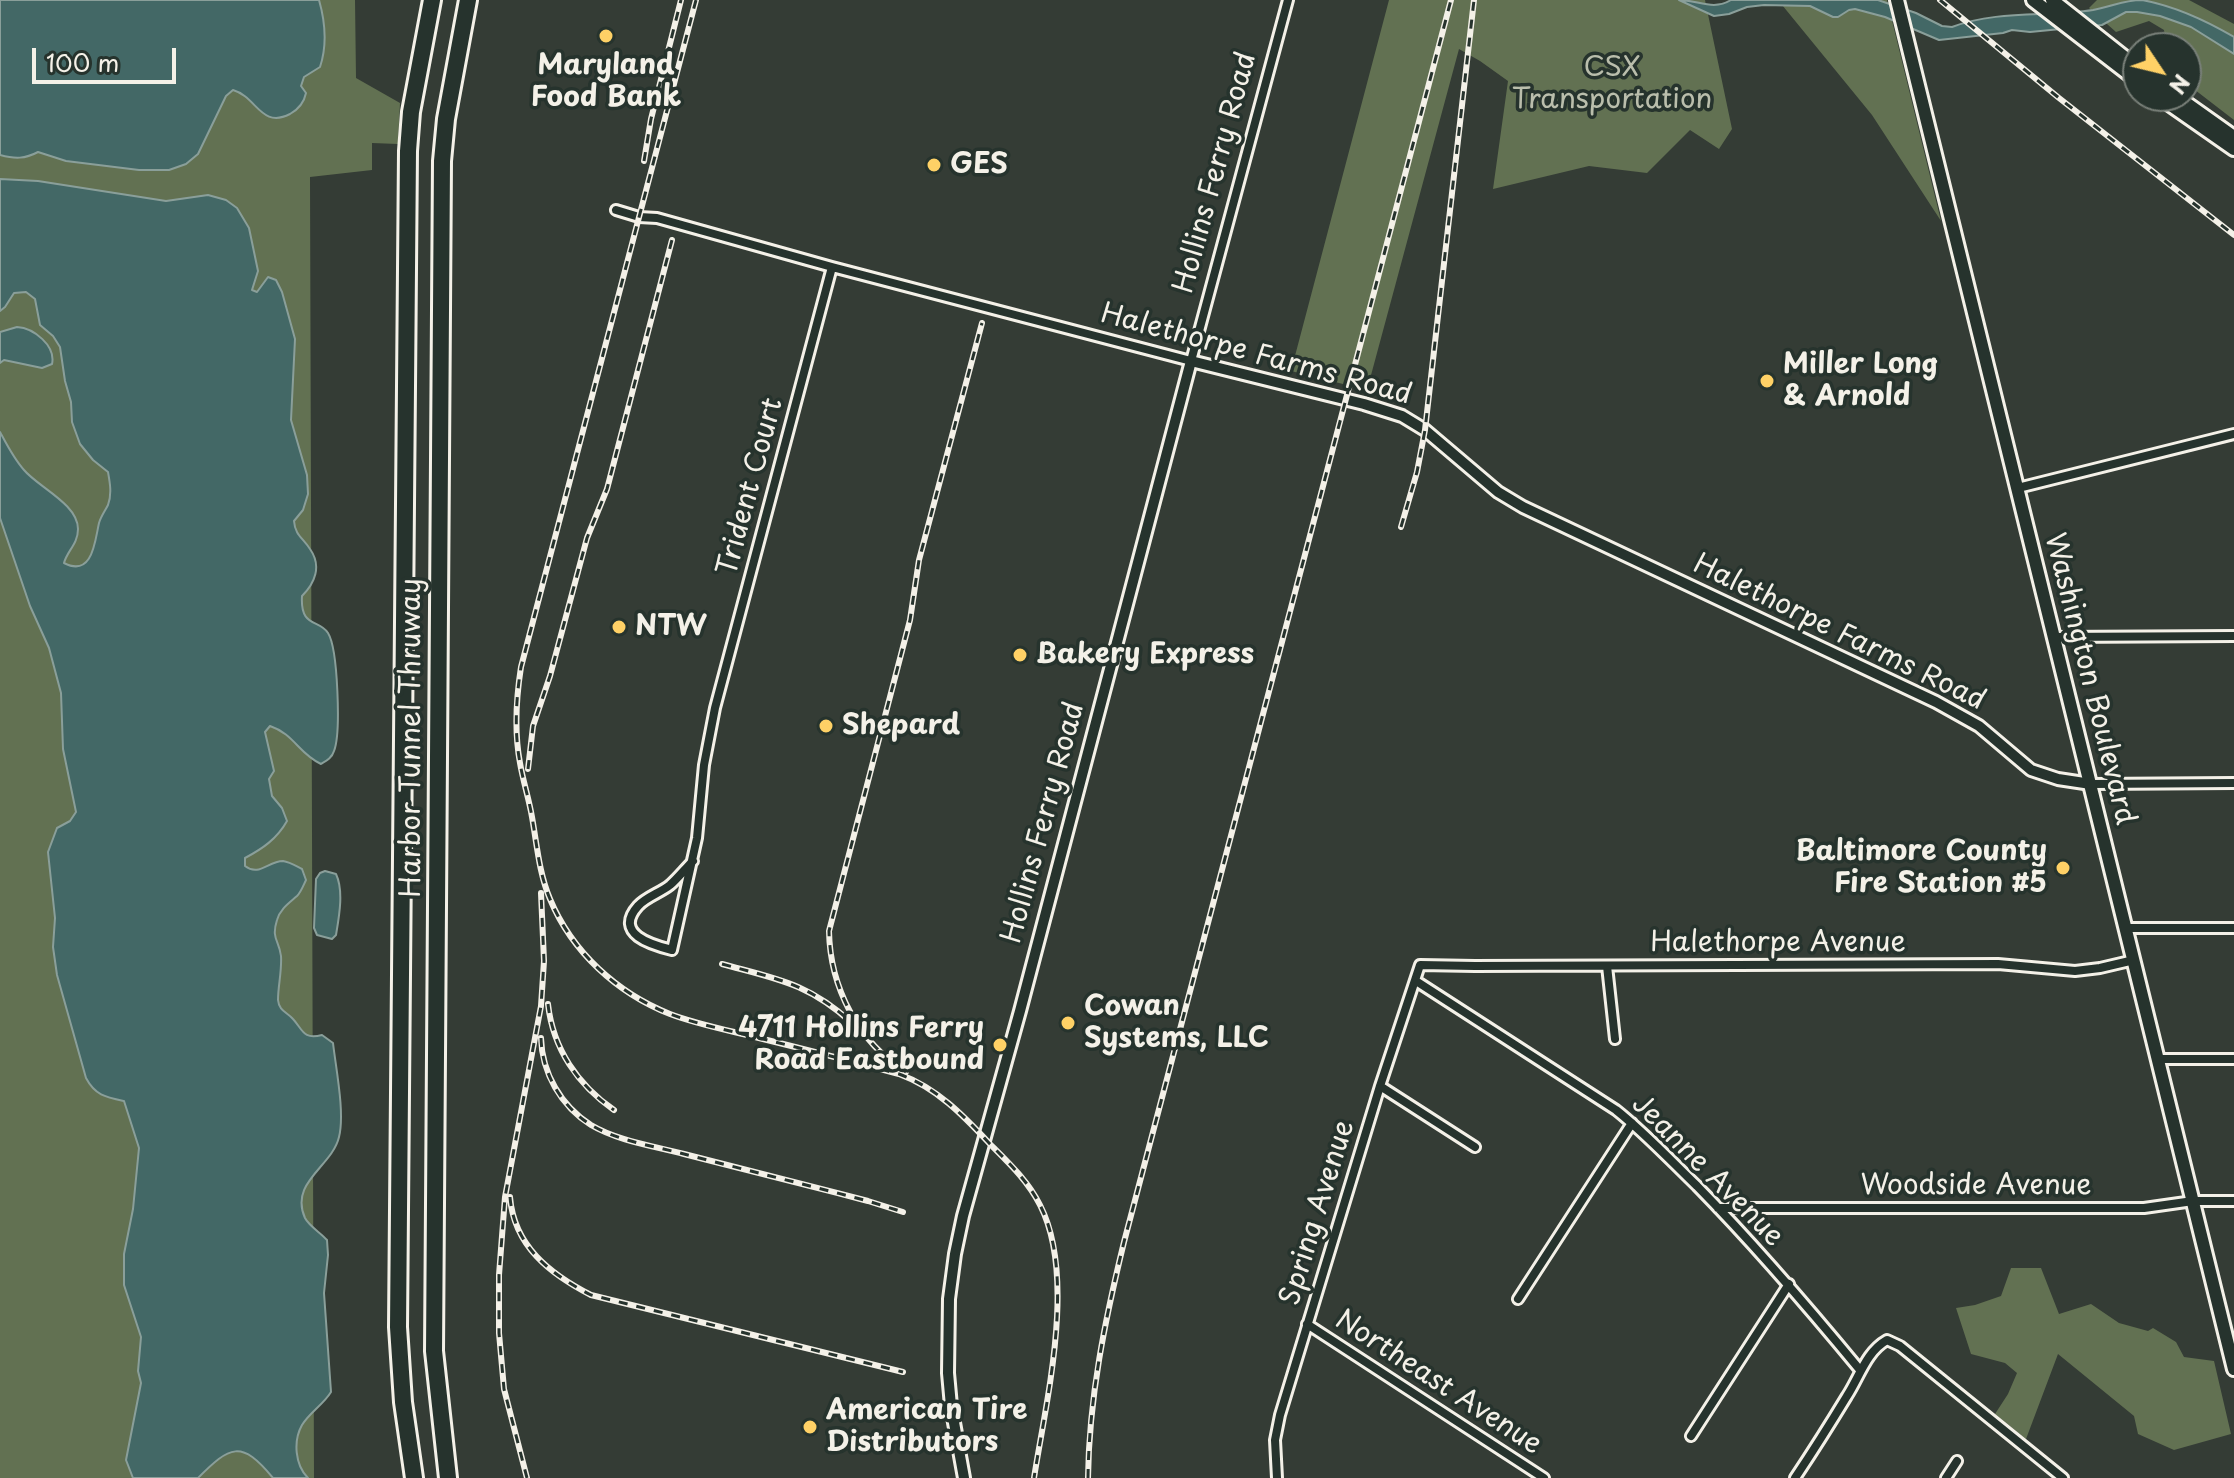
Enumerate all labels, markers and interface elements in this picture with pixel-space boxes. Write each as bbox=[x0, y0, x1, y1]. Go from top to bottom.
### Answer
marker: Maryland Food Bank bbox=[597, 27, 615, 45]
scale bar bbox=[36, 32, 180, 82]
north arrow bbox=[2122, 32, 2202, 112]
text: 100 m bbox=[46, 44, 119, 80]
place label: Maryland Food Bank bbox=[531, 49, 681, 115]
street label: Hollins Ferry Road bbox=[1168, 49, 1264, 297]
park label: CSX Transportation bbox=[1512, 51, 1712, 117]
text: N bbox=[2162, 68, 2199, 102]
place label: GES bbox=[950, 148, 1008, 182]
marker: GES bbox=[925, 156, 943, 174]
street label: Halethorpe Farms Road bbox=[1097, 297, 1415, 413]
place label: Miller Long & Arnold bbox=[1783, 348, 1938, 414]
marker: Miller Long & Arnold bbox=[1758, 372, 1776, 390]
street label: Trident Court bbox=[711, 395, 791, 579]
street label: Washington Boulevard bbox=[2037, 530, 2141, 828]
street label: Halethorpe Farms Road bbox=[1688, 548, 1990, 718]
street label: Harbor Tunnel Thruway bbox=[395, 578, 429, 898]
place label: NTW bbox=[635, 610, 707, 644]
marker: NTW bbox=[610, 618, 628, 636]
place label: Bakery Express bbox=[1036, 638, 1254, 672]
marker: Bakery Express bbox=[1011, 646, 1029, 664]
street label: Hollins Ferry Road bbox=[996, 699, 1092, 947]
place label: Shepard bbox=[842, 709, 960, 743]
marker: Shepard bbox=[817, 717, 835, 735]
place label: Baltimore County Fire Station #5 bbox=[1796, 835, 2047, 901]
marker: Baltimore County Fire Station #5 bbox=[2054, 859, 2072, 877]
street label: Halethorpe Avenue bbox=[1650, 926, 1906, 960]
place label: Cowan Systems, LLC bbox=[1084, 990, 1269, 1056]
place label: 4711 Hollins Ferry Road Eastbound bbox=[738, 1012, 984, 1078]
marker: Cowan Systems, LLC bbox=[1059, 1014, 1077, 1032]
marker: 4711 Hollins Ferry Road Eastbound bbox=[991, 1036, 1009, 1054]
street label: Jeanne Avenue bbox=[1624, 1088, 1790, 1254]
street label: Spring Avenue bbox=[1274, 1116, 1362, 1310]
street label: Woodside Avenue bbox=[1860, 1169, 2092, 1203]
street label: Northeast Avenue bbox=[1328, 1304, 1548, 1462]
place label: American Tire Distributors bbox=[826, 1394, 1028, 1460]
marker: American Tire Distributors bbox=[801, 1418, 819, 1436]

